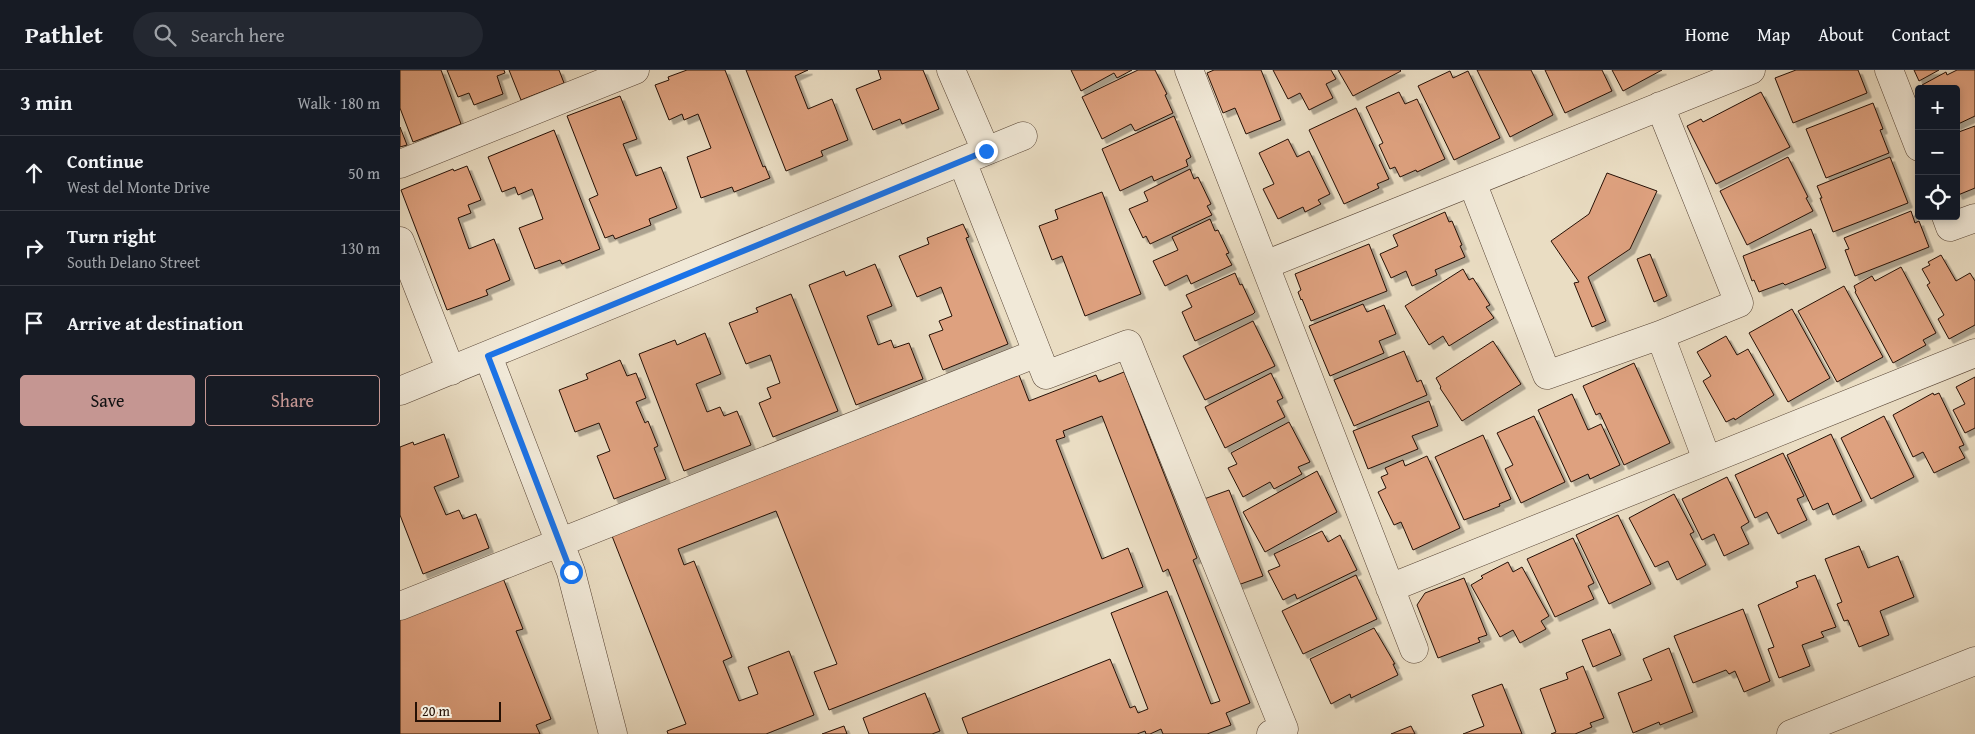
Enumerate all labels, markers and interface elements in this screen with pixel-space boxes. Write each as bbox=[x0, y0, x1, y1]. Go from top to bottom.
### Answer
search box bbox=[133, 12, 483, 57]
text: Pathlet bbox=[25, 17, 103, 52]
icon: search bbox=[151, 21, 179, 49]
text: Search here bbox=[191, 21, 285, 49]
text: Home bbox=[1685, 21, 1729, 48]
text: Map bbox=[1757, 21, 1790, 48]
text: About bbox=[1818, 21, 1864, 48]
text: Contact bbox=[1892, 21, 1950, 48]
map controls bbox=[1915, 85, 1960, 220]
button: + bbox=[1915, 85, 1960, 130]
text: 3 min bbox=[20, 87, 72, 118]
text: Walk · 180 m bbox=[297, 91, 380, 115]
button: − bbox=[1915, 130, 1960, 175]
route end bbox=[975, 140, 998, 163]
text: Continue bbox=[67, 147, 144, 175]
icon: ahead bbox=[20, 159, 48, 187]
text: 50 m bbox=[348, 161, 380, 185]
text: West del Monte Drive bbox=[67, 175, 210, 199]
button: locate bbox=[1915, 175, 1960, 220]
text: Turn right bbox=[67, 222, 156, 250]
icon: right bbox=[20, 234, 48, 262]
text: 130 m bbox=[340, 236, 380, 260]
text: South Delano Street bbox=[67, 250, 200, 274]
icon: arrive bbox=[20, 309, 48, 337]
text: Arrive at destination bbox=[67, 309, 243, 337]
button: Save bbox=[20, 375, 195, 426]
button: Share bbox=[205, 375, 380, 426]
route start bbox=[560, 561, 583, 584]
scale bar bbox=[415, 699, 501, 722]
text: 20 m bbox=[422, 701, 450, 721]

